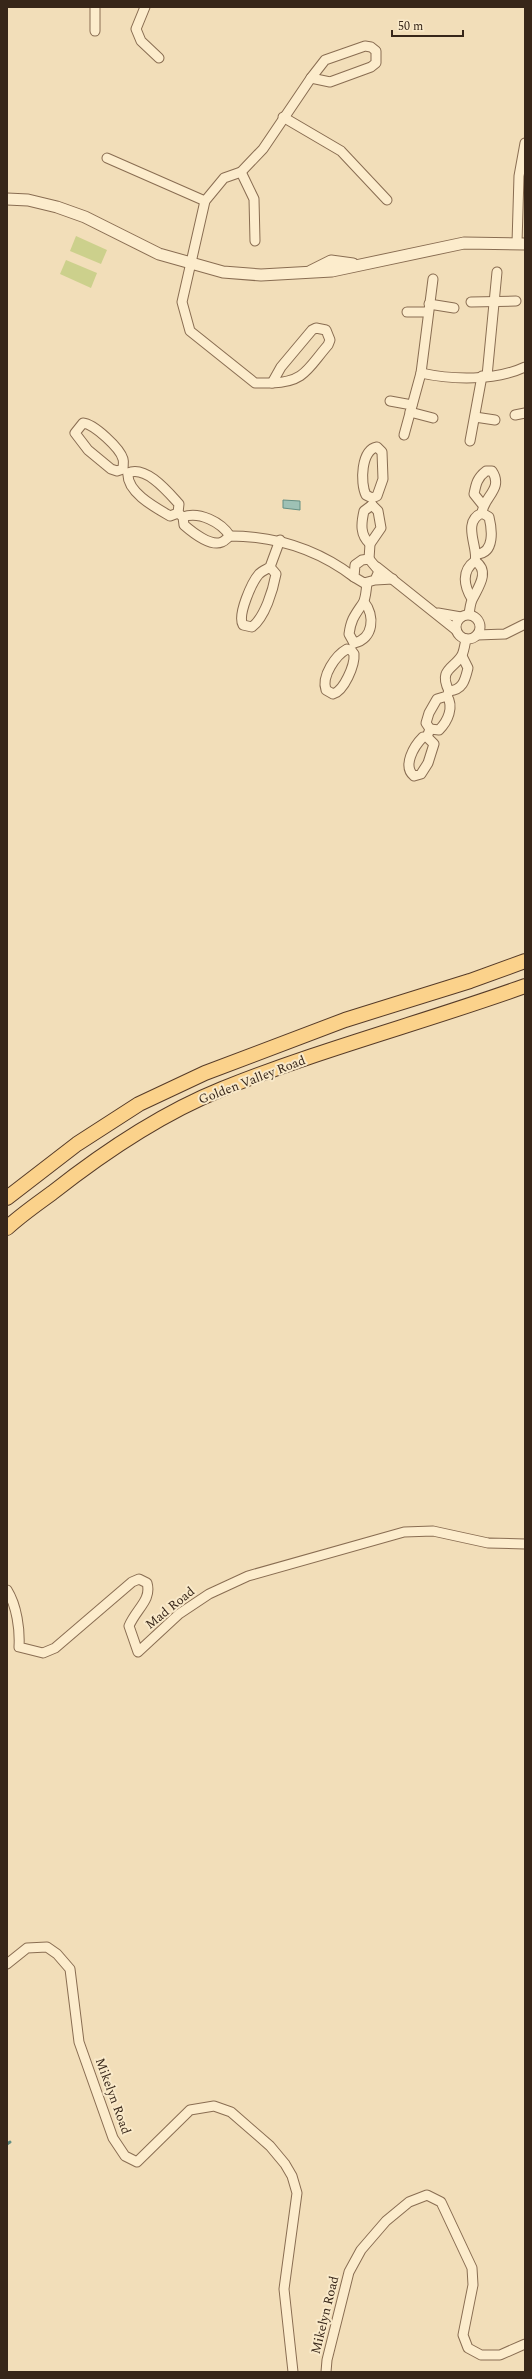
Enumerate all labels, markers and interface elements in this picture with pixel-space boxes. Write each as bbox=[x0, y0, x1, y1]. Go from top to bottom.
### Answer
scale bar bbox=[392, 12, 463, 38]
text: 50 m bbox=[398, 17, 423, 36]
street label: Golden Valley Road bbox=[196, 1050, 308, 1110]
street label: Mad Road bbox=[141, 1582, 199, 1634]
street label: Mikelyn Road bbox=[90, 2055, 136, 2137]
street label: Mikelyn Road bbox=[306, 2274, 344, 2356]

